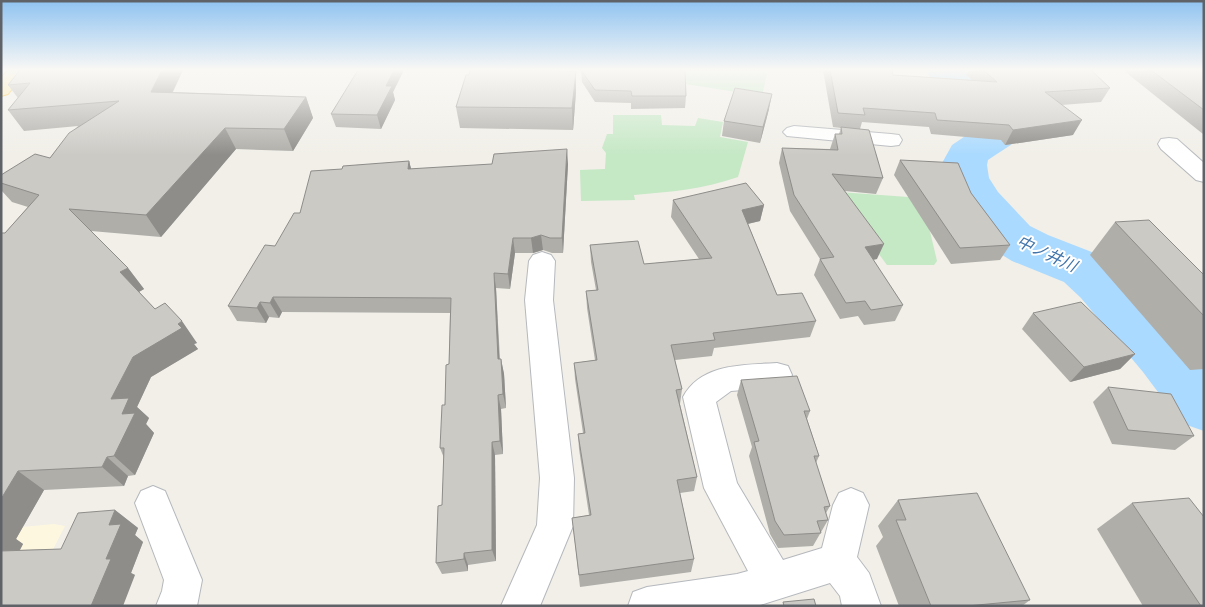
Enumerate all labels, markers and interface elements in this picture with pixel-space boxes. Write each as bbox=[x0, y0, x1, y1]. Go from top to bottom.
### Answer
water label: 中ノ井川 bbox=[1014, 230, 1082, 276]

